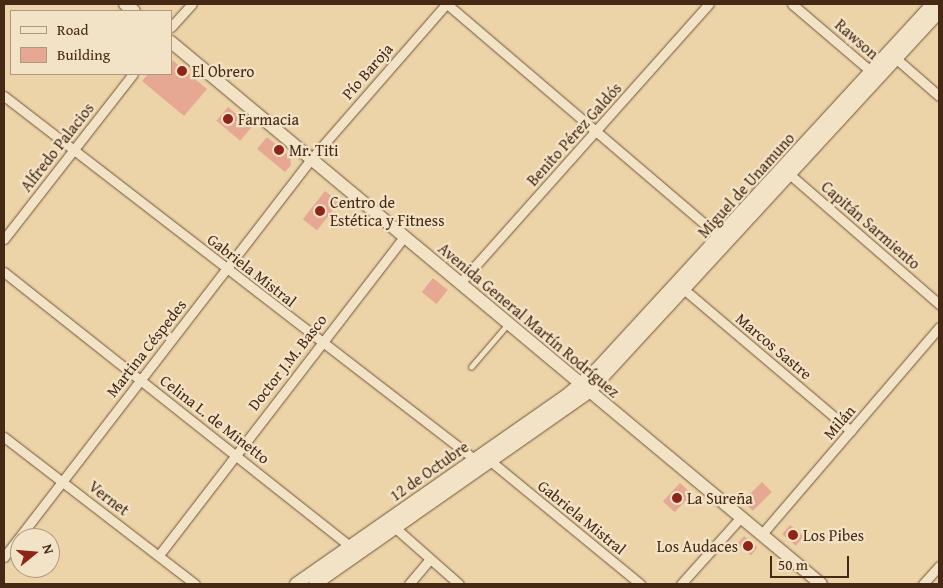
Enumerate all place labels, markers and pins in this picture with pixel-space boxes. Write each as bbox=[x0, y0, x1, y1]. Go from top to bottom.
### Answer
place label: El Obrero bbox=[192, 61, 254, 81]
marker: El Obrero bbox=[176, 65, 188, 77]
place label: Farmacia bbox=[238, 109, 299, 129]
marker: Farmacia bbox=[222, 113, 234, 125]
place label: Mr. Titi bbox=[289, 140, 339, 160]
marker: Mr. Titi bbox=[273, 144, 285, 156]
place label: Centro de Estética y Fitness bbox=[330, 192, 445, 230]
marker: Centro de Estética y Fitness bbox=[314, 205, 326, 217]
place label: La Sureña bbox=[687, 488, 753, 508]
marker: La Sureña bbox=[671, 492, 683, 504]
place label: Los Pibes bbox=[803, 525, 864, 545]
marker: Los Pibes bbox=[787, 529, 799, 541]
place label: Los Audaces bbox=[657, 536, 738, 556]
marker: Los Audaces bbox=[742, 540, 754, 552]

